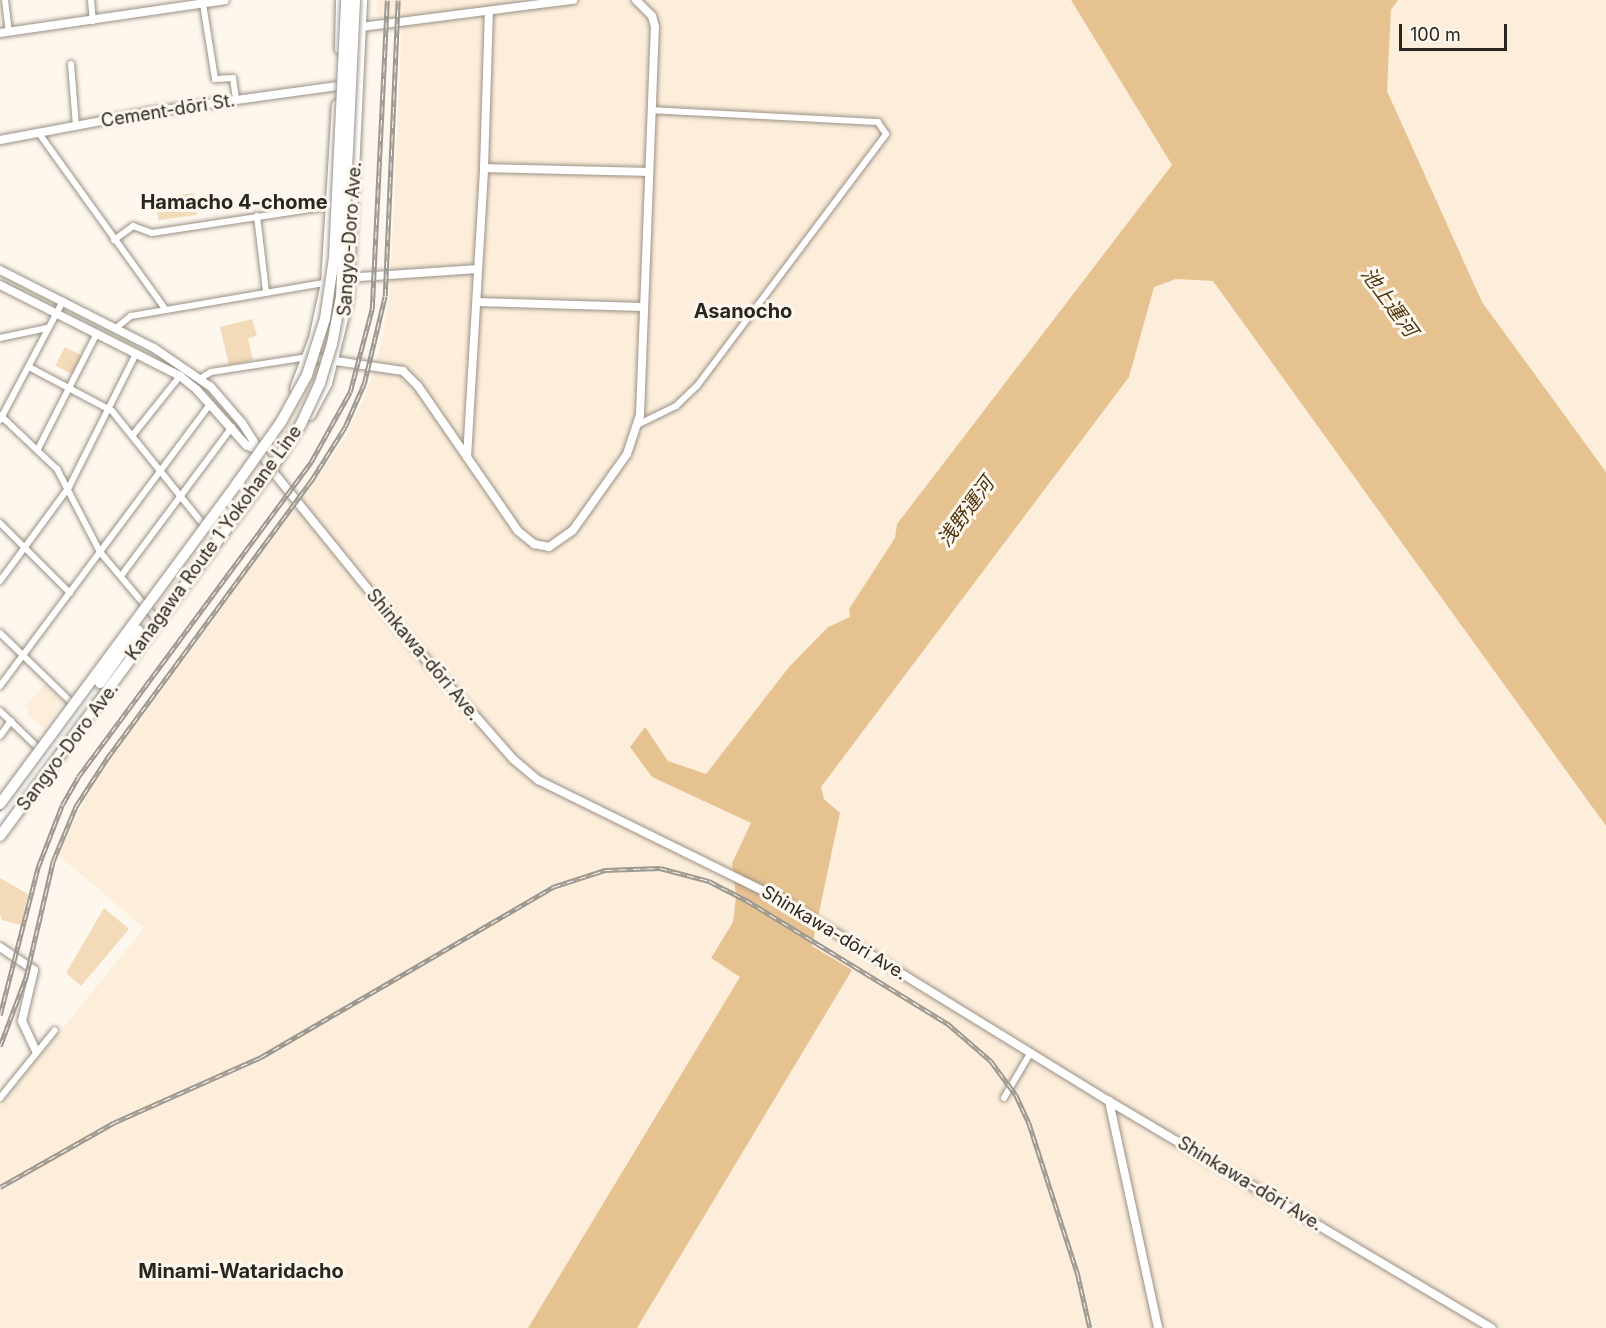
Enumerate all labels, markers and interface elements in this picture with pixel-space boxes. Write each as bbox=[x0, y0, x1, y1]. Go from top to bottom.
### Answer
scale bar bbox=[1402, 12, 1510, 50]
text: 100 m bbox=[1410, 24, 1461, 45]
street label: Cement-dōri St. bbox=[100, 90, 236, 132]
street label: Sangyo-Doro Ave. bbox=[334, 161, 366, 317]
district label: Hamacho 4-chome bbox=[140, 190, 328, 214]
water label: 池上運河 bbox=[1356, 263, 1422, 341]
district label: Asanocho bbox=[694, 299, 792, 323]
street label: Kanagawa Route 1 Yokohane Line bbox=[122, 421, 306, 665]
water label: 浅野運河 bbox=[933, 473, 999, 551]
street label: Shinkawa-dōri Ave. bbox=[362, 585, 484, 725]
street label: Sangyo-Doro Ave. bbox=[13, 679, 123, 815]
street label: Shinkawa-dōri Ave. bbox=[758, 881, 910, 985]
street label: Shinkawa-dōri Ave. bbox=[1174, 1132, 1326, 1236]
district label: Minami-Wataridacho bbox=[138, 1259, 344, 1283]

